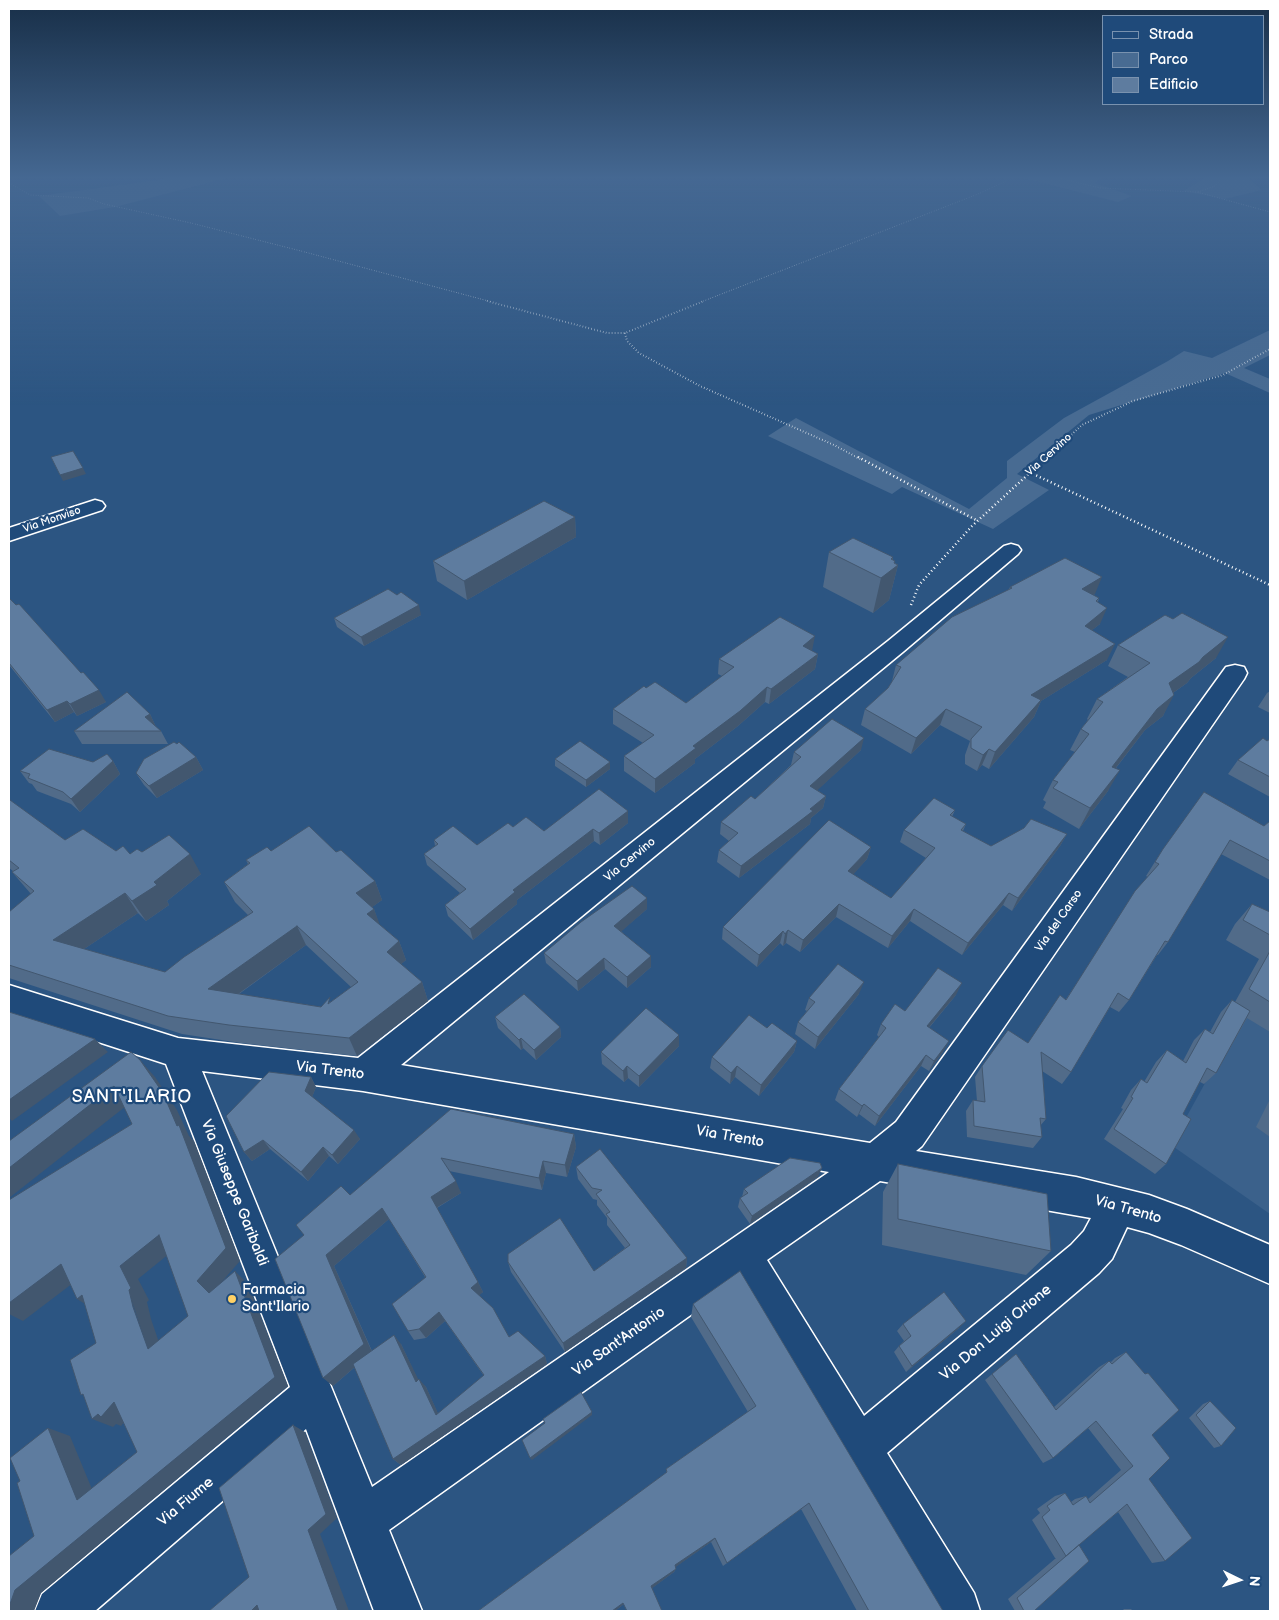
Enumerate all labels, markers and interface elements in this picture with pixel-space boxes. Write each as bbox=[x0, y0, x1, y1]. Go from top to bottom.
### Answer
legend bbox=[1102, 15, 1264, 105]
text: Strada bbox=[1149, 25, 1193, 44]
text: Parco bbox=[1149, 50, 1188, 69]
text: Edificio bbox=[1149, 75, 1198, 94]
street label: Via Cervino bbox=[1023, 431, 1075, 479]
street label: Via Monviso bbox=[21, 504, 83, 536]
street label: Via Cervino bbox=[601, 835, 659, 885]
street label: Via del Carso bbox=[1032, 887, 1086, 955]
street label: Via Trento bbox=[295, 1058, 365, 1084]
district label: SANT'ILARIO bbox=[70, 1086, 194, 1108]
street label: Via Giuseppe Garibaldi bbox=[196, 1117, 272, 1269]
street label: Via Trento bbox=[695, 1122, 765, 1152]
street label: Via Trento bbox=[1092, 1192, 1164, 1228]
place label: Farmacia Sant'Ilario bbox=[242, 1281, 310, 1316]
street label: Via Don Luigi Orione bbox=[937, 1281, 1055, 1385]
marker: Farmacia Sant'Ilario bbox=[226, 1293, 238, 1305]
street label: Via Sant'Antonio bbox=[569, 1303, 669, 1381]
street label: Via Fiume bbox=[154, 1473, 218, 1531]
north arrow bbox=[1214, 1555, 1264, 1605]
text: N bbox=[1246, 1575, 1263, 1587]

